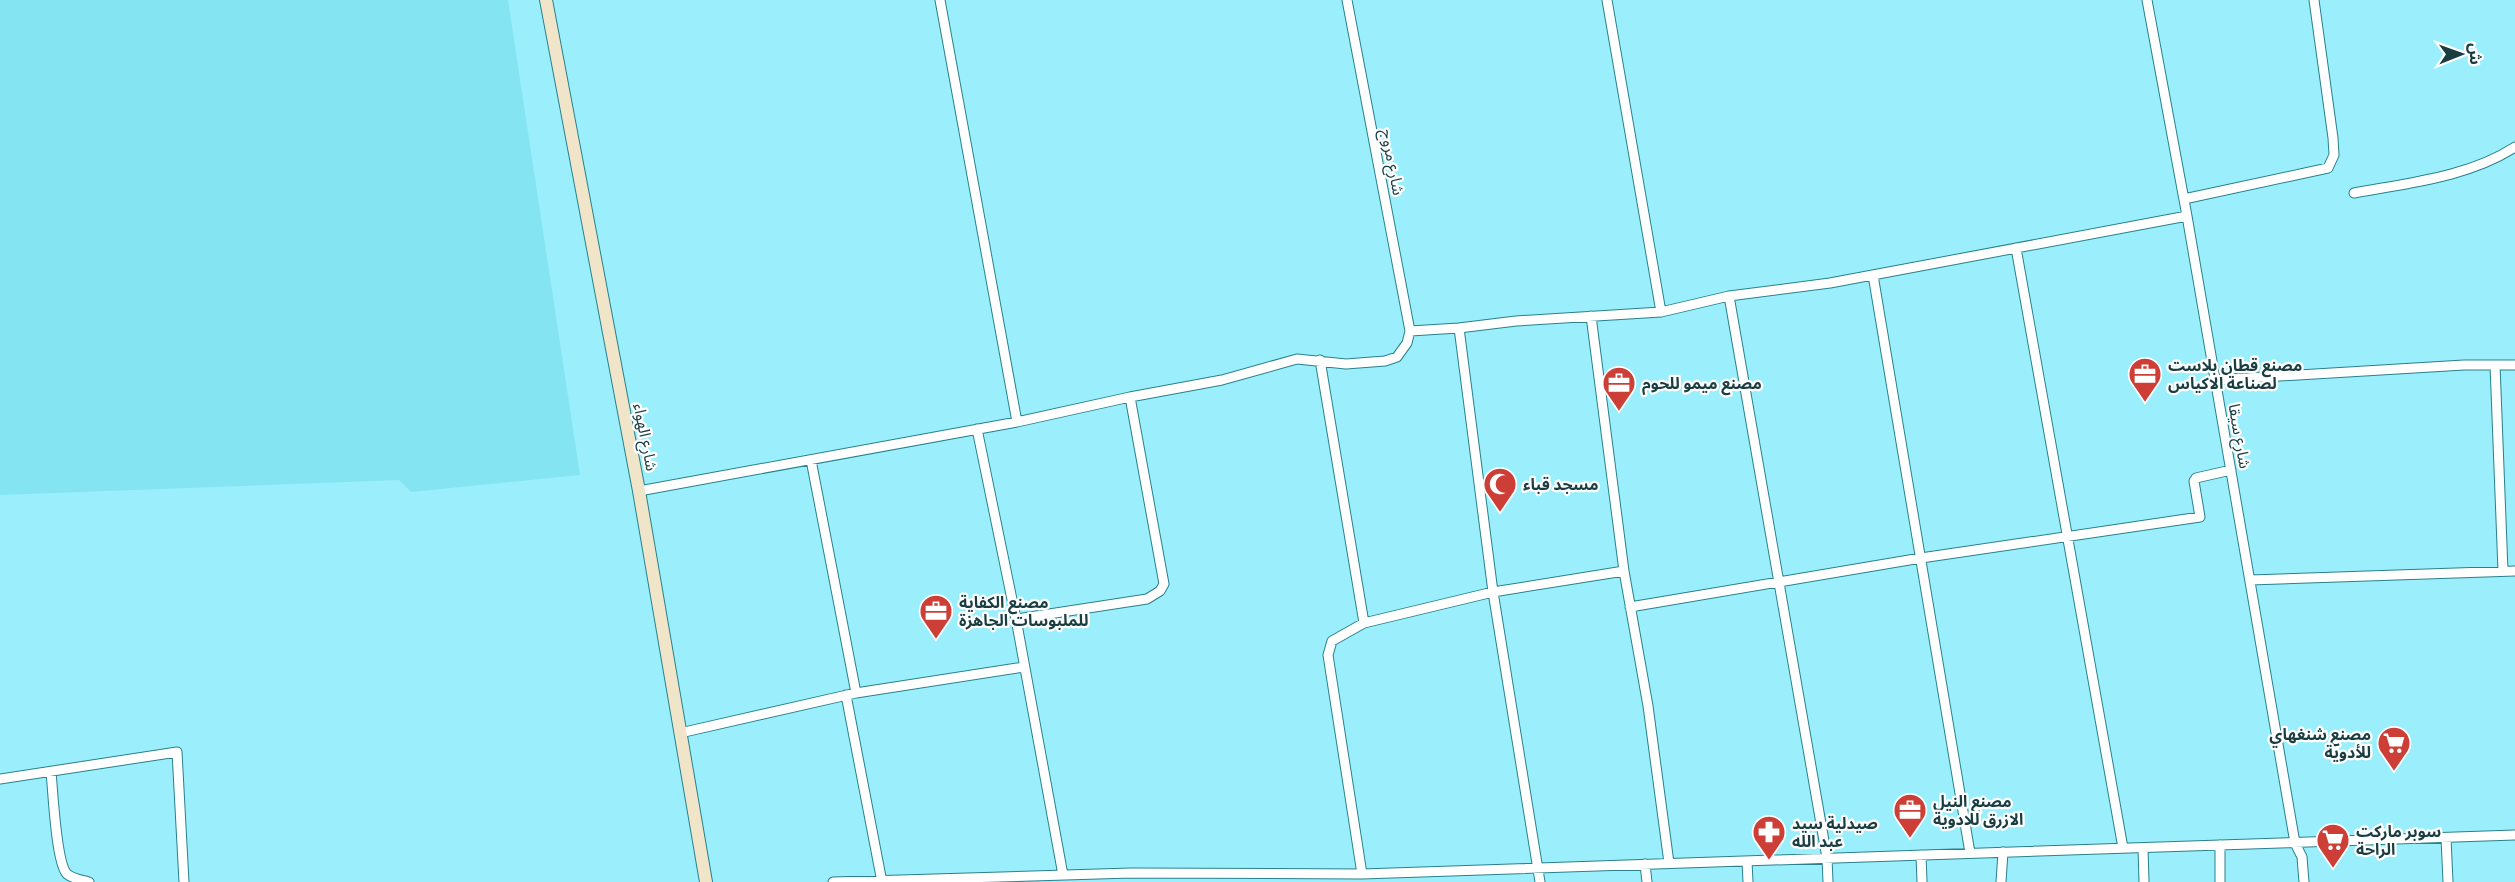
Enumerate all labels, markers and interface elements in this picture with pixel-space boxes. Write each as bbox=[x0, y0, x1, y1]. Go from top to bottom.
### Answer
north arrow bbox=[2431, 24, 2491, 84]
text: ش bbox=[2464, 43, 2488, 65]
street label: شارع مروج bbox=[1374, 127, 1411, 197]
place label: مصنع قطان بلاست لصناعة الاكياس bbox=[2168, 353, 2302, 395]
office icon: مصنع قطان بلاست لصناعة الاكياس bbox=[2127, 356, 2163, 403]
office icon: مصنع ميمو للحوم bbox=[1601, 365, 1637, 412]
place label: مصنع ميمو للحوم bbox=[1642, 371, 1762, 396]
street label: شارع الهواء bbox=[627, 401, 664, 473]
street label: شارع سيقا bbox=[2221, 402, 2258, 471]
mosque icon: مسجد قباء bbox=[1482, 466, 1518, 513]
place label: مسجد قباء bbox=[1523, 472, 1599, 496]
place label: مصنع الكفاية للملبوسات الجاهزة bbox=[959, 590, 1089, 632]
office icon: مصنع الكفاية للملبوسات الجاهزة bbox=[918, 593, 954, 640]
place label: مصنع شنغهاي للأدوية bbox=[2269, 722, 2371, 764]
supermarket icon: مصنع شنغهاي للأدوية bbox=[2376, 725, 2412, 772]
place label: مصنع النيل الازرق للادوية bbox=[1933, 789, 2023, 831]
office icon: مصنع النيل الازرق للادوية bbox=[1892, 792, 1928, 839]
place label: صيدلية سيد عبد الله bbox=[1792, 811, 1878, 853]
pharmacy icon: صيدلية سيد عبد الله bbox=[1751, 814, 1787, 861]
place label: سوبر ماركت الراحة bbox=[2356, 819, 2441, 861]
supermarket icon: سوبر ماركت الراحة bbox=[2315, 822, 2351, 869]

